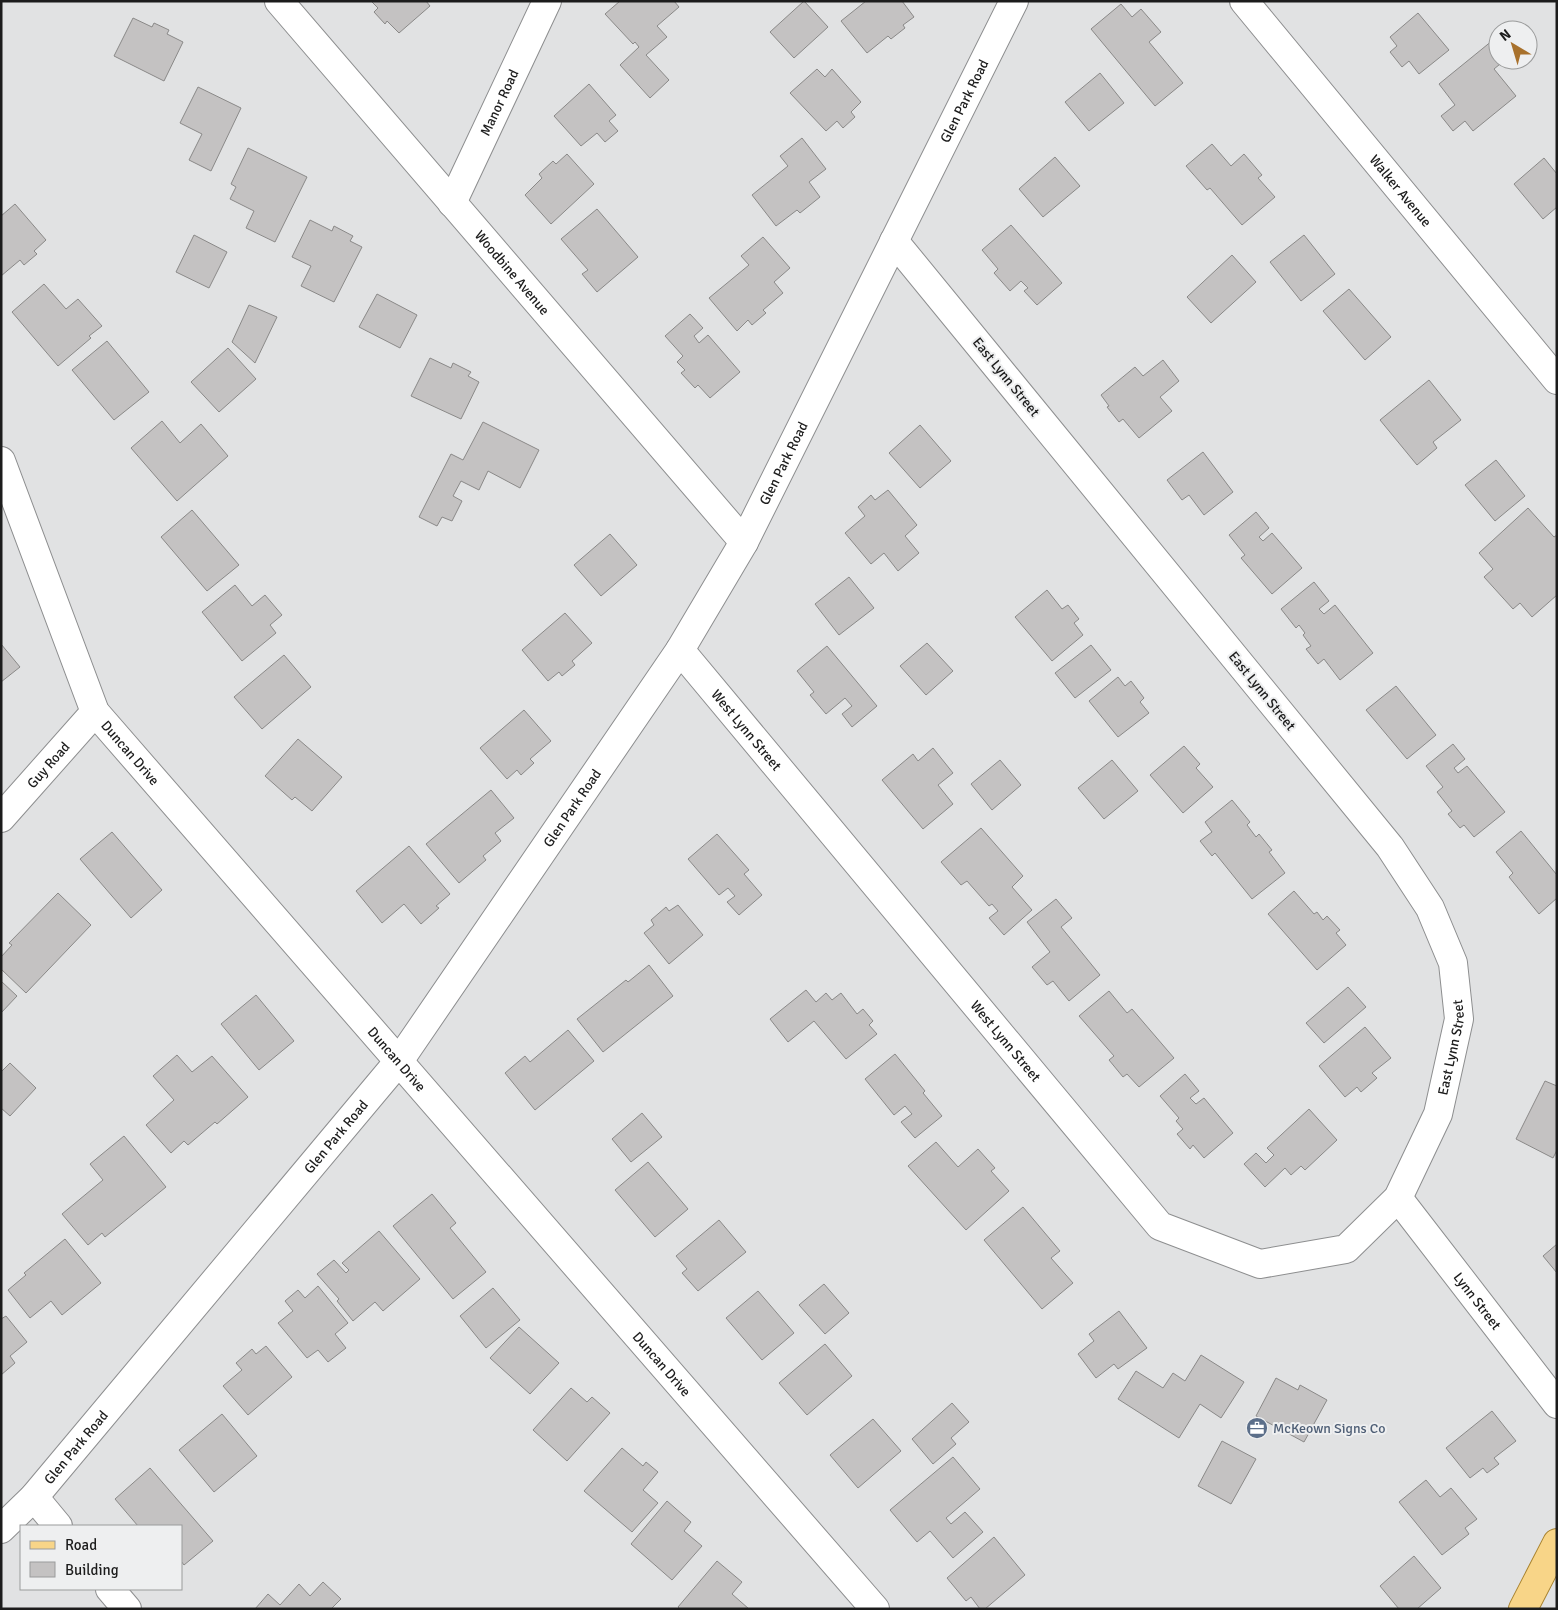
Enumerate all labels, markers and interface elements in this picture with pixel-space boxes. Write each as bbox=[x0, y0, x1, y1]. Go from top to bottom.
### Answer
north arrow bbox=[1488, 20, 1538, 70]
text: N bbox=[1496, 25, 1514, 45]
street label: Glen Park Road bbox=[936, 56, 992, 145]
street label: Manor Road bbox=[476, 67, 522, 139]
street label: Walker Avenue bbox=[1366, 151, 1435, 230]
street label: Woodbine Avenue bbox=[471, 227, 553, 318]
street label: East Lynn Street bbox=[969, 334, 1043, 420]
street label: Glen Park Road bbox=[755, 419, 811, 508]
street label: East Lynn Street bbox=[1225, 648, 1299, 734]
street label: West Lynn Street bbox=[708, 686, 785, 774]
street label: Duncan Drive bbox=[98, 717, 163, 789]
street label: Guy Road bbox=[23, 738, 73, 792]
street label: Glen Park Road bbox=[539, 766, 605, 850]
street label: West Lynn Street bbox=[967, 997, 1045, 1085]
street label: East Lynn Street bbox=[1434, 999, 1468, 1097]
street label: Duncan Drive bbox=[364, 1023, 430, 1095]
street label: Glen Park Road bbox=[300, 1096, 371, 1177]
street label: Lynn Street bbox=[1450, 1269, 1505, 1333]
street label: Duncan Drive bbox=[629, 1328, 695, 1400]
street label: Glen Park Road bbox=[40, 1407, 111, 1487]
office icon: McKeown Signs Co bbox=[1245, 1416, 1269, 1440]
place label: McKeown Signs Co bbox=[1273, 1420, 1385, 1437]
legend bbox=[20, 1525, 182, 1590]
text: Road bbox=[65, 1536, 97, 1554]
text: Building bbox=[65, 1561, 119, 1579]

